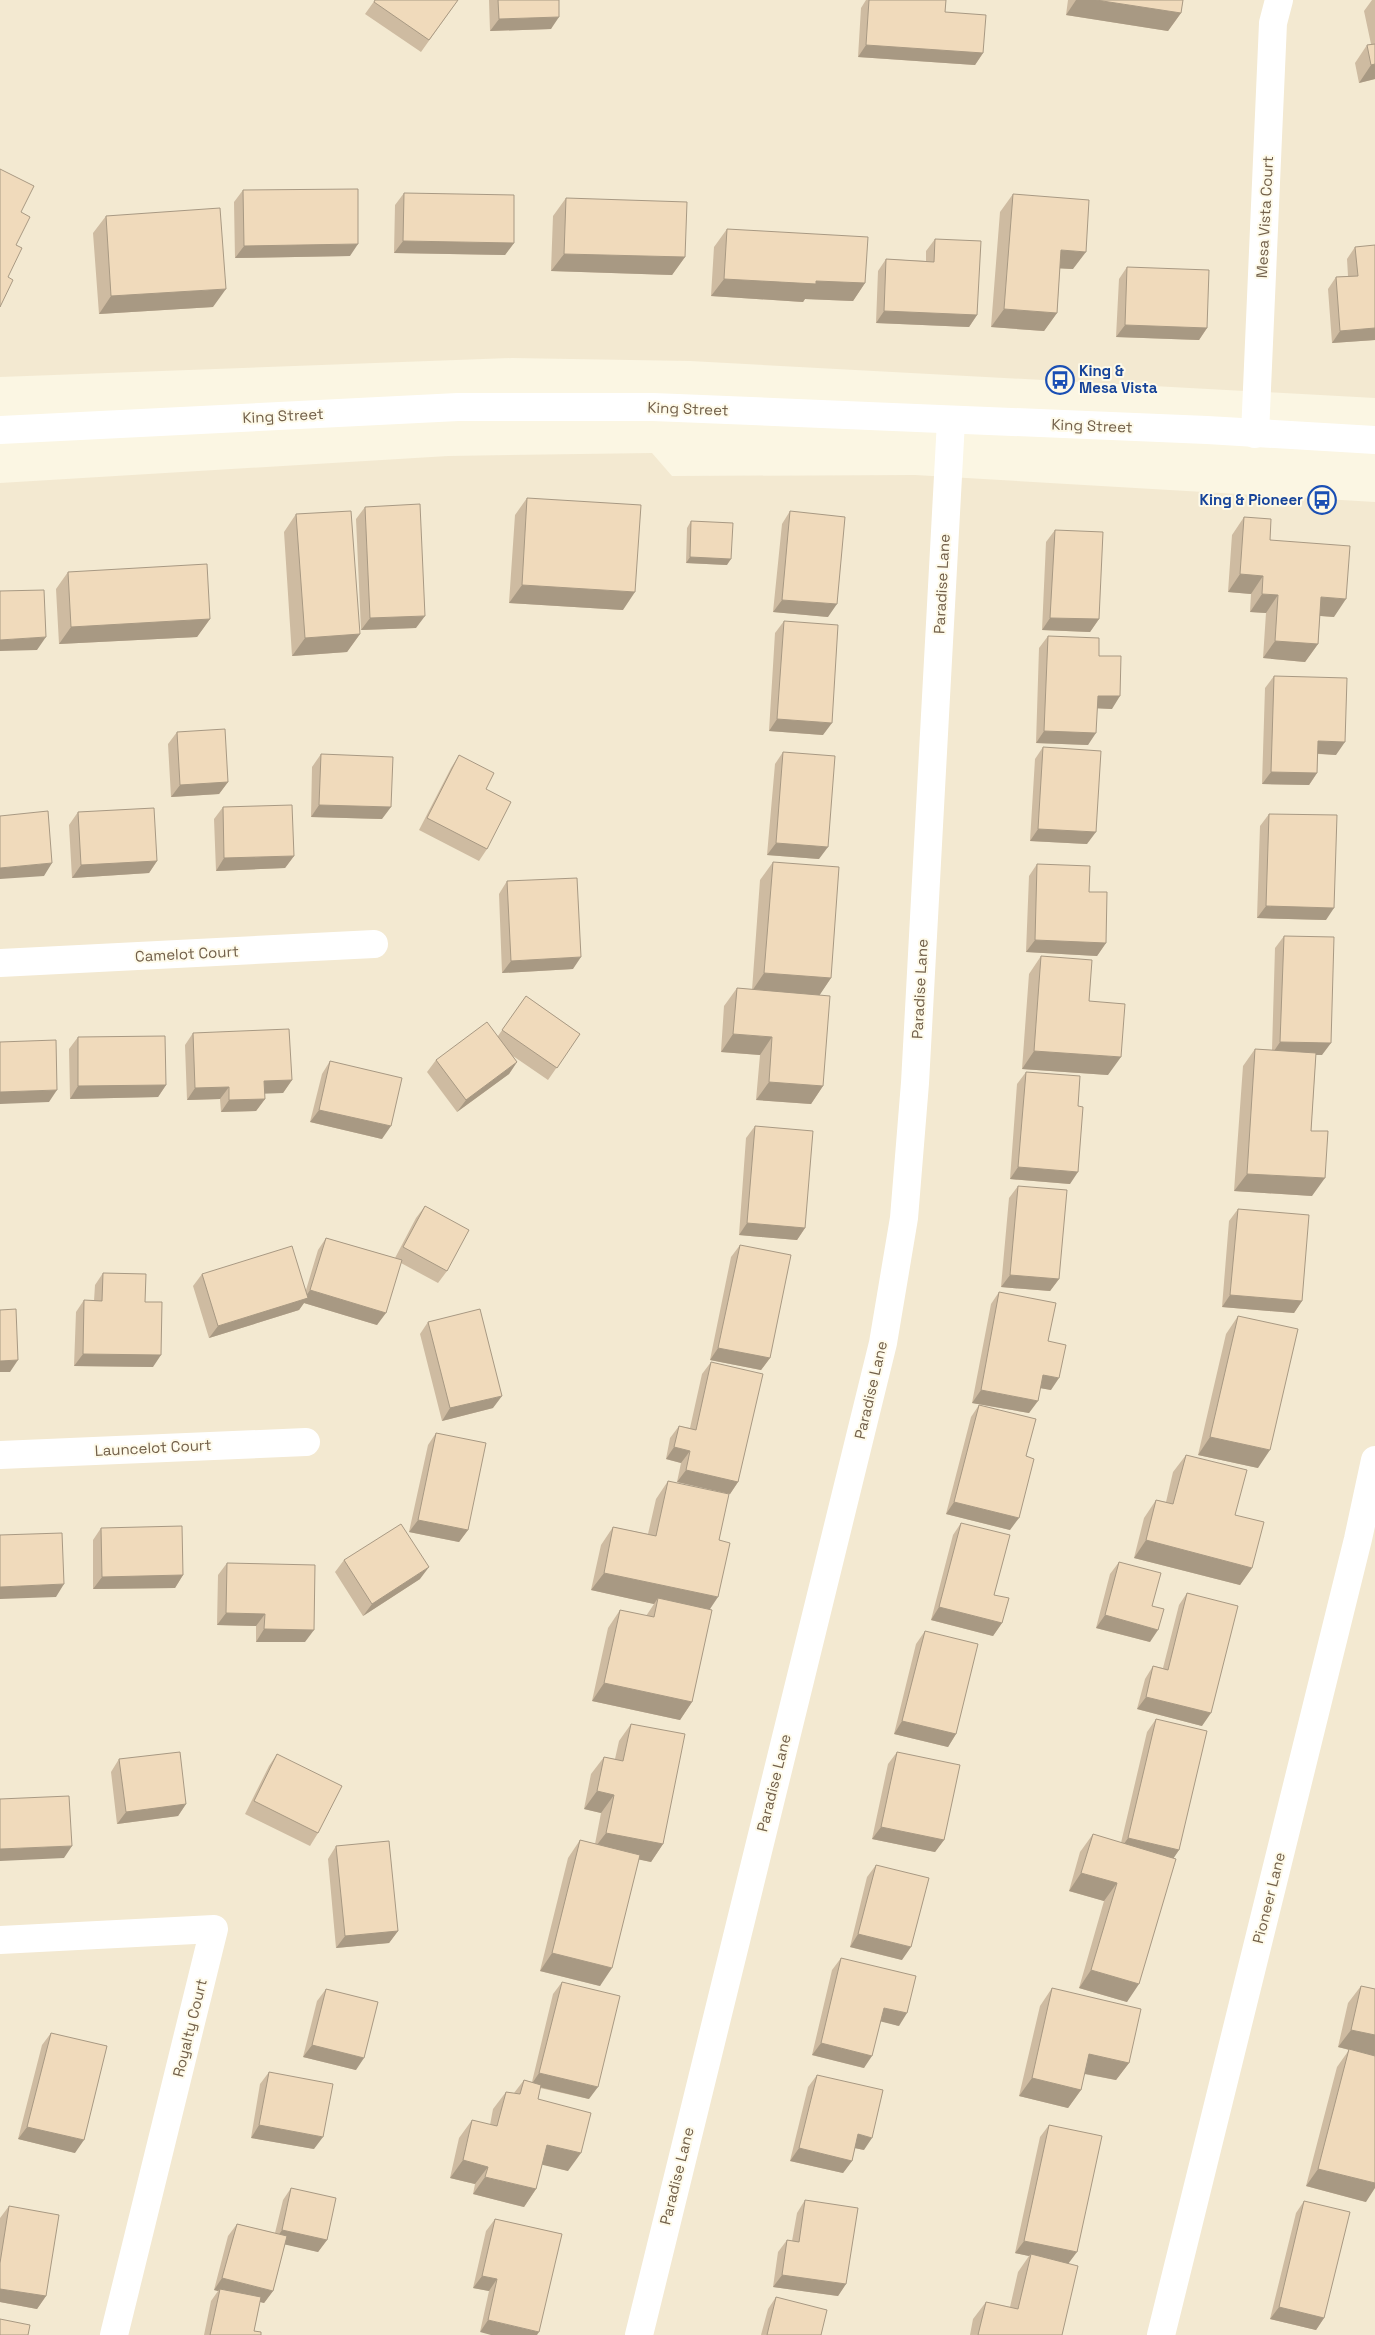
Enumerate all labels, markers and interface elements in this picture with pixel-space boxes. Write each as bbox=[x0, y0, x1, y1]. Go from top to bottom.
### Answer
street label: Mesa Vista Court bbox=[1252, 155, 1277, 279]
place label: King & Mesa Vista bbox=[1079, 361, 1158, 397]
bus stop icon: King & Mesa Vista bbox=[1045, 365, 1075, 395]
street label: King Street bbox=[647, 398, 729, 419]
street label: King Street bbox=[242, 404, 324, 427]
street label: King Street bbox=[1051, 415, 1133, 436]
bus stop icon: King & Pioneer bbox=[1307, 485, 1337, 515]
place label: King & Pioneer bbox=[1200, 490, 1303, 509]
street label: Paradise Lane bbox=[929, 533, 954, 634]
street label: Paradise Lane bbox=[907, 938, 932, 1039]
street label: Camelot Court bbox=[135, 941, 240, 966]
street label: Paradise Lane bbox=[850, 1339, 891, 1441]
street label: Launcelot Court bbox=[94, 1435, 212, 1460]
street label: Paradise Lane bbox=[752, 1732, 795, 1834]
street label: Pioneer Lane bbox=[1248, 1850, 1289, 1945]
street label: Royalty Court bbox=[168, 1977, 211, 2079]
street label: Paradise Lane bbox=[655, 2125, 698, 2227]

